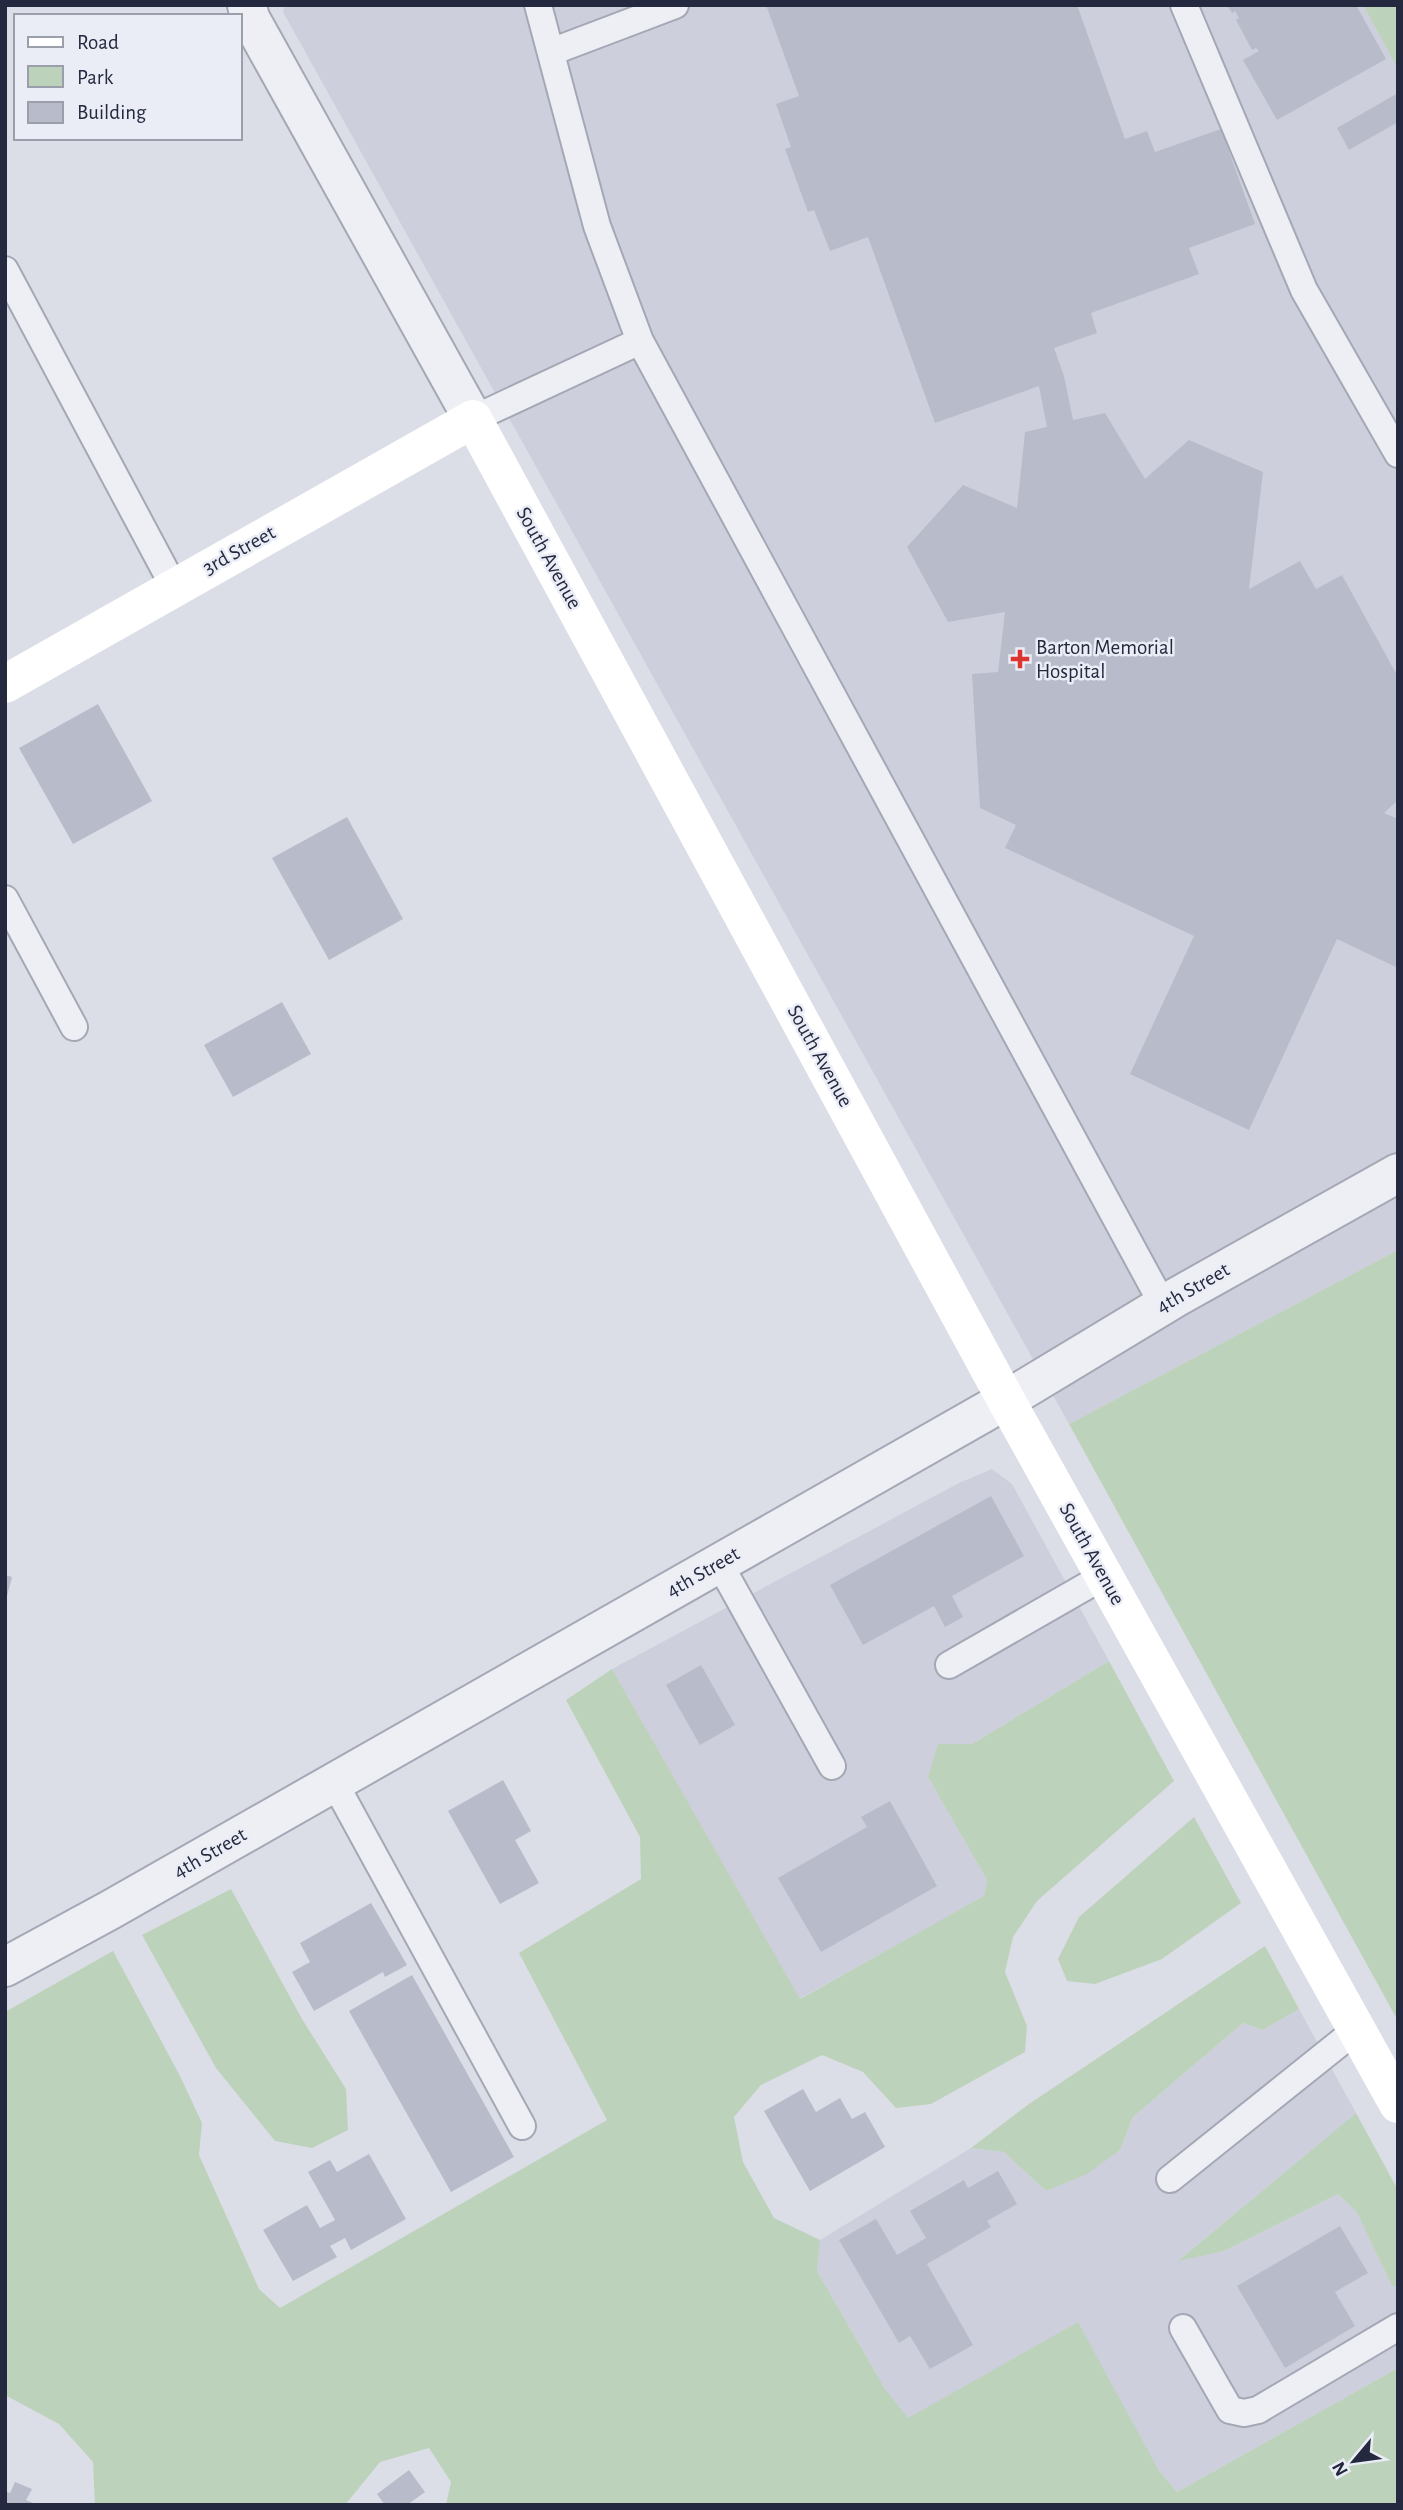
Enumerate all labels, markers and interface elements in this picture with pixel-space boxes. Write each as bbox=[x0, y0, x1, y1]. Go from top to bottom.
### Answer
legend bbox=[14, 14, 242, 140]
text: Road bbox=[77, 32, 119, 53]
text: Park bbox=[77, 67, 114, 88]
text: Building bbox=[77, 102, 147, 123]
street label: South Avenue bbox=[512, 504, 586, 612]
street label: 3rd Street bbox=[199, 521, 279, 578]
place label: Barton Memorial Hospital bbox=[1036, 637, 1174, 682]
marker: Barton Memorial Hospital bbox=[1010, 649, 1030, 669]
street label: South Avenue bbox=[783, 1002, 857, 1110]
street label: 4th Street bbox=[1153, 1259, 1233, 1317]
street label: South Avenue bbox=[1055, 1500, 1129, 1608]
street label: 4th Street bbox=[663, 1543, 743, 1601]
street label: 4th Street bbox=[170, 1824, 250, 1882]
north arrow bbox=[1319, 2426, 1389, 2496]
text: N bbox=[1329, 2458, 1352, 2479]

